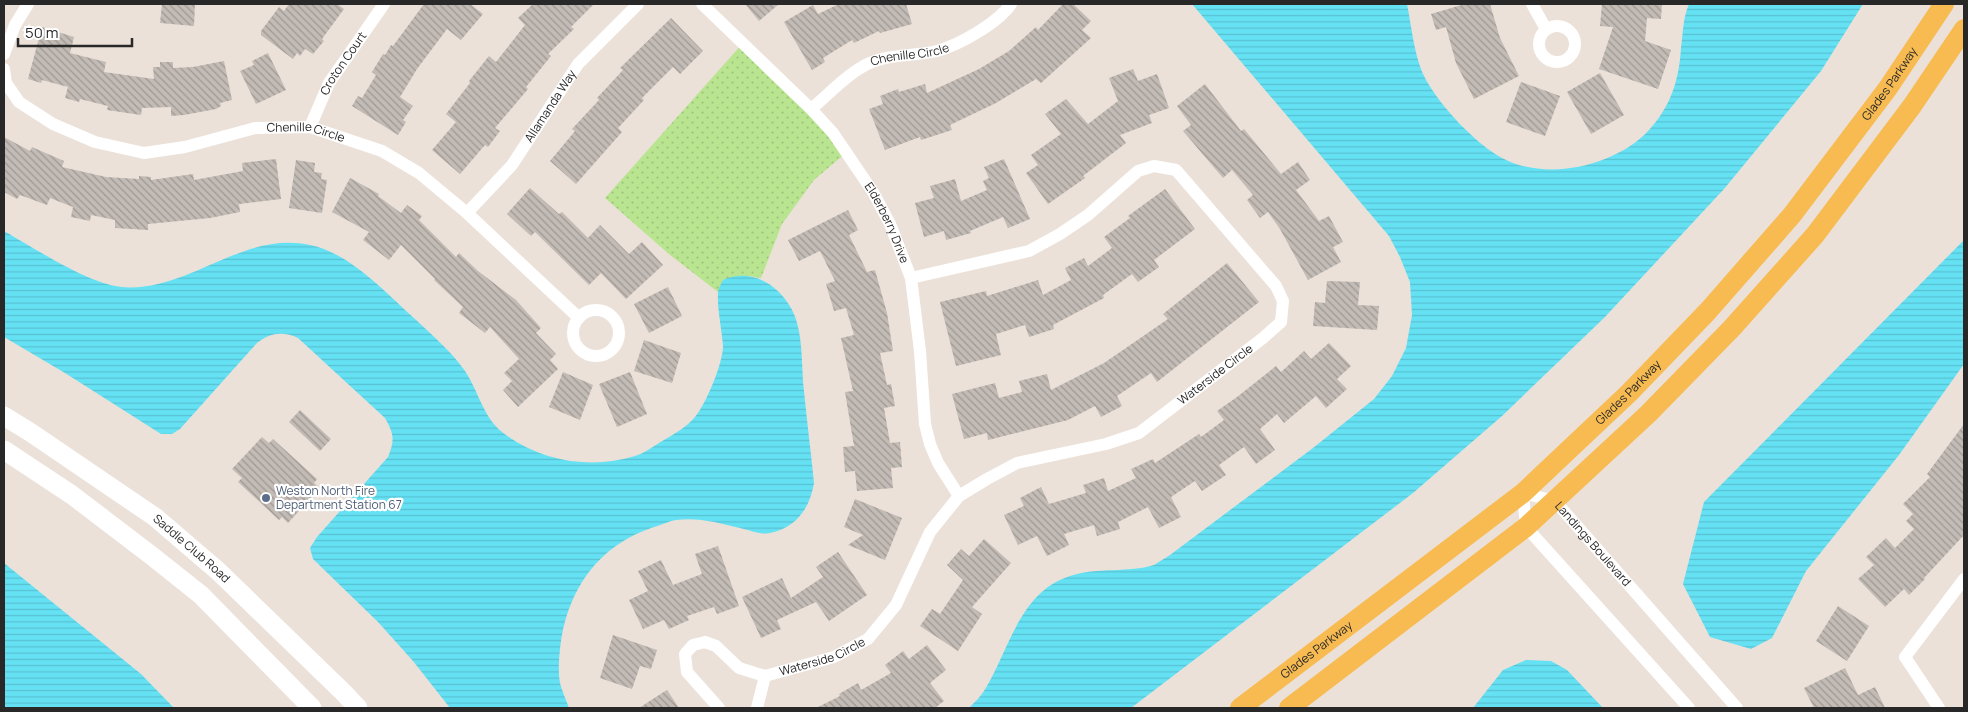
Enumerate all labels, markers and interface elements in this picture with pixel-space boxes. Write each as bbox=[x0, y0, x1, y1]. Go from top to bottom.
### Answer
scale bar bbox=[18, 15, 131, 47]
text: 50 m bbox=[25, 22, 59, 43]
street label: Croton Court bbox=[316, 28, 370, 98]
street label: Chenille Circle bbox=[868, 39, 951, 70]
street label: Glades Parkway bbox=[1857, 43, 1921, 124]
street label: Allamanda Way bbox=[520, 66, 580, 146]
street label: Chenille Circle bbox=[267, 118, 347, 146]
street label: Elderberry Drive bbox=[861, 179, 913, 265]
street label: Waterside Circle bbox=[1174, 340, 1256, 408]
street label: Glades Parkway bbox=[1591, 355, 1665, 429]
place label: Weston North Fire Department Station 67 bbox=[276, 482, 402, 513]
marker: Weston North Fire Department Station 67 bbox=[260, 492, 272, 504]
street label: Landings Boulevard bbox=[1551, 498, 1635, 590]
street label: Saddle Club Road bbox=[150, 510, 234, 586]
street label: Glades Parkway bbox=[1277, 616, 1356, 682]
street label: Waterside Circle bbox=[777, 633, 868, 680]

